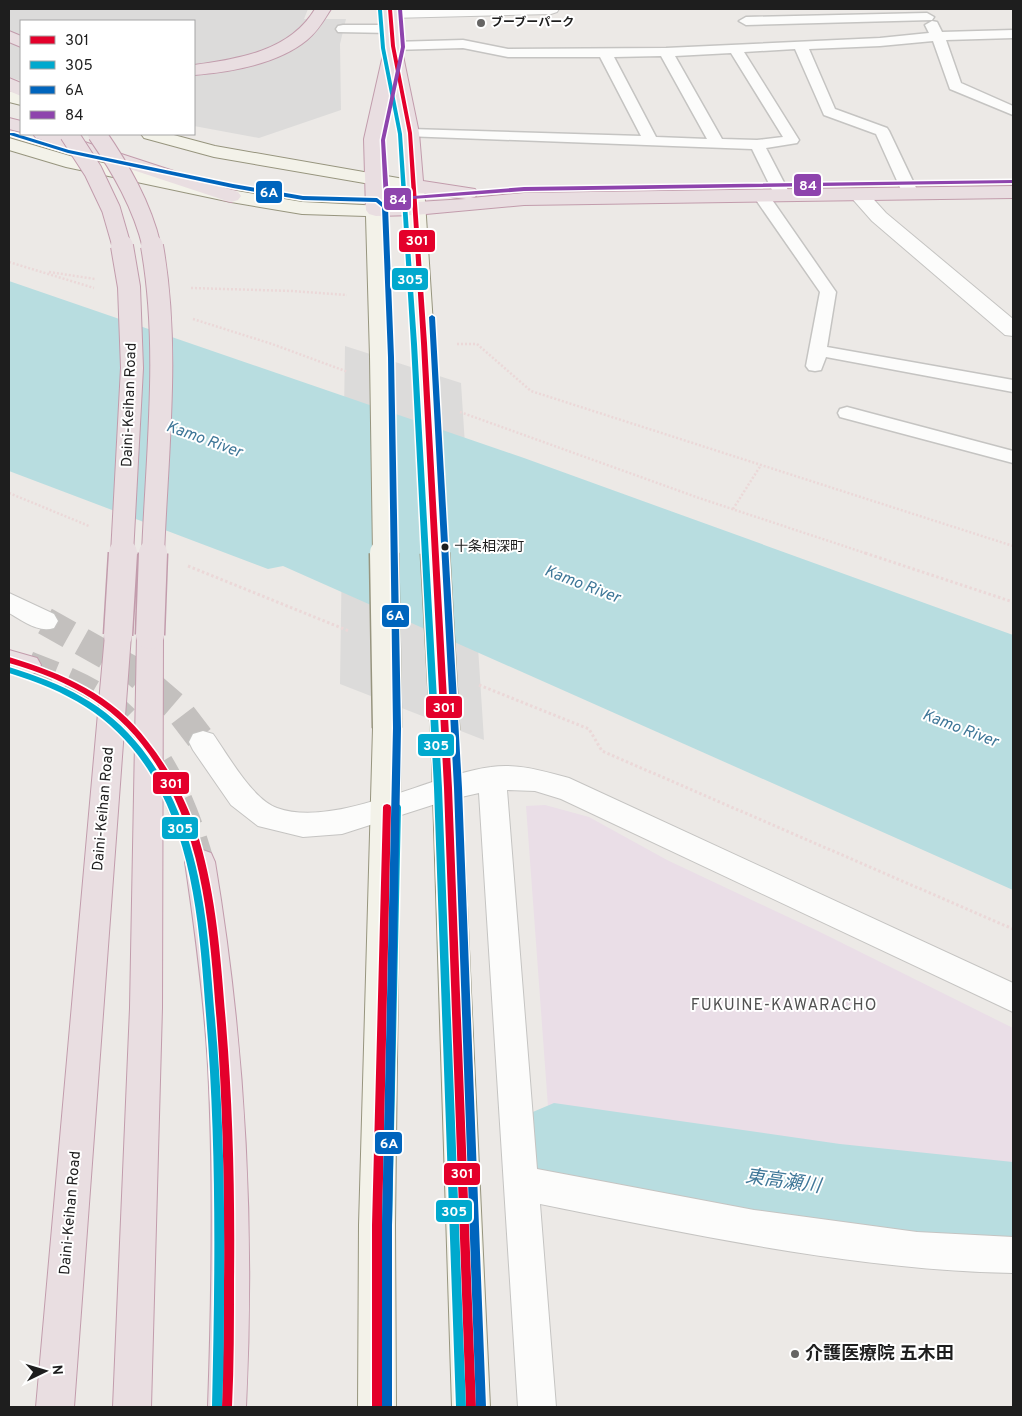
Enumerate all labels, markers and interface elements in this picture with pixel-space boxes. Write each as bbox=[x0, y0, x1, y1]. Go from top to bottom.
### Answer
place label: ブーブーパーク bbox=[491, 15, 574, 31]
marker: ブーブーパーク bbox=[475, 17, 487, 29]
legend bbox=[20, 20, 195, 135]
text: 301 bbox=[65, 32, 89, 51]
text: 305 bbox=[65, 57, 93, 76]
text: 6A bbox=[65, 82, 84, 101]
text: 84 bbox=[65, 107, 83, 126]
line badge: 84 bbox=[793, 173, 822, 197]
text: 84 bbox=[799, 178, 817, 195]
line badge: 6A bbox=[255, 180, 283, 204]
text: 6A bbox=[260, 185, 278, 202]
line badge: 84 bbox=[383, 187, 412, 211]
text: 84 bbox=[389, 192, 407, 209]
line badge: 301 bbox=[398, 229, 436, 253]
text: 301 bbox=[406, 233, 428, 250]
line badge: 305 bbox=[391, 267, 429, 291]
text: 305 bbox=[397, 272, 423, 289]
street label: Daini-Keihan Road bbox=[118, 342, 142, 468]
water label: Kamo River bbox=[163, 417, 247, 464]
place label: 十条相深町 bbox=[454, 539, 524, 556]
marker: 十条相深町 bbox=[440, 542, 450, 552]
water label: Kamo River bbox=[541, 561, 625, 609]
line badge: 6A bbox=[381, 604, 410, 628]
text: 6A bbox=[386, 608, 404, 625]
line badge: 301 bbox=[425, 695, 463, 719]
text: 301 bbox=[433, 700, 455, 717]
water label: Kamo River bbox=[919, 705, 1003, 753]
line badge: 305 bbox=[417, 733, 455, 757]
text: 305 bbox=[423, 738, 449, 755]
street label: Daini-Keihan Road bbox=[89, 746, 119, 872]
line badge: 301 bbox=[152, 771, 190, 795]
text: 301 bbox=[160, 776, 182, 793]
line badge: 305 bbox=[161, 816, 199, 840]
text: 305 bbox=[167, 821, 193, 838]
district label: FUKUINE-KAWARACHO bbox=[691, 996, 877, 1016]
line badge: 6A bbox=[374, 1131, 403, 1155]
text: 6A bbox=[380, 1136, 398, 1153]
street label: Daini-Keihan Road bbox=[56, 1150, 86, 1276]
line badge: 301 bbox=[443, 1162, 481, 1186]
water label: 東高瀬川 bbox=[744, 1165, 824, 1199]
text: 301 bbox=[451, 1166, 473, 1183]
line badge: 305 bbox=[435, 1199, 473, 1223]
text: 305 bbox=[441, 1204, 467, 1221]
place label: 介護医療院 五木田 bbox=[805, 1343, 954, 1366]
north arrow bbox=[20, 1346, 70, 1396]
marker: 介護医療院 五木田 bbox=[789, 1348, 801, 1360]
text: N bbox=[48, 1364, 65, 1376]

